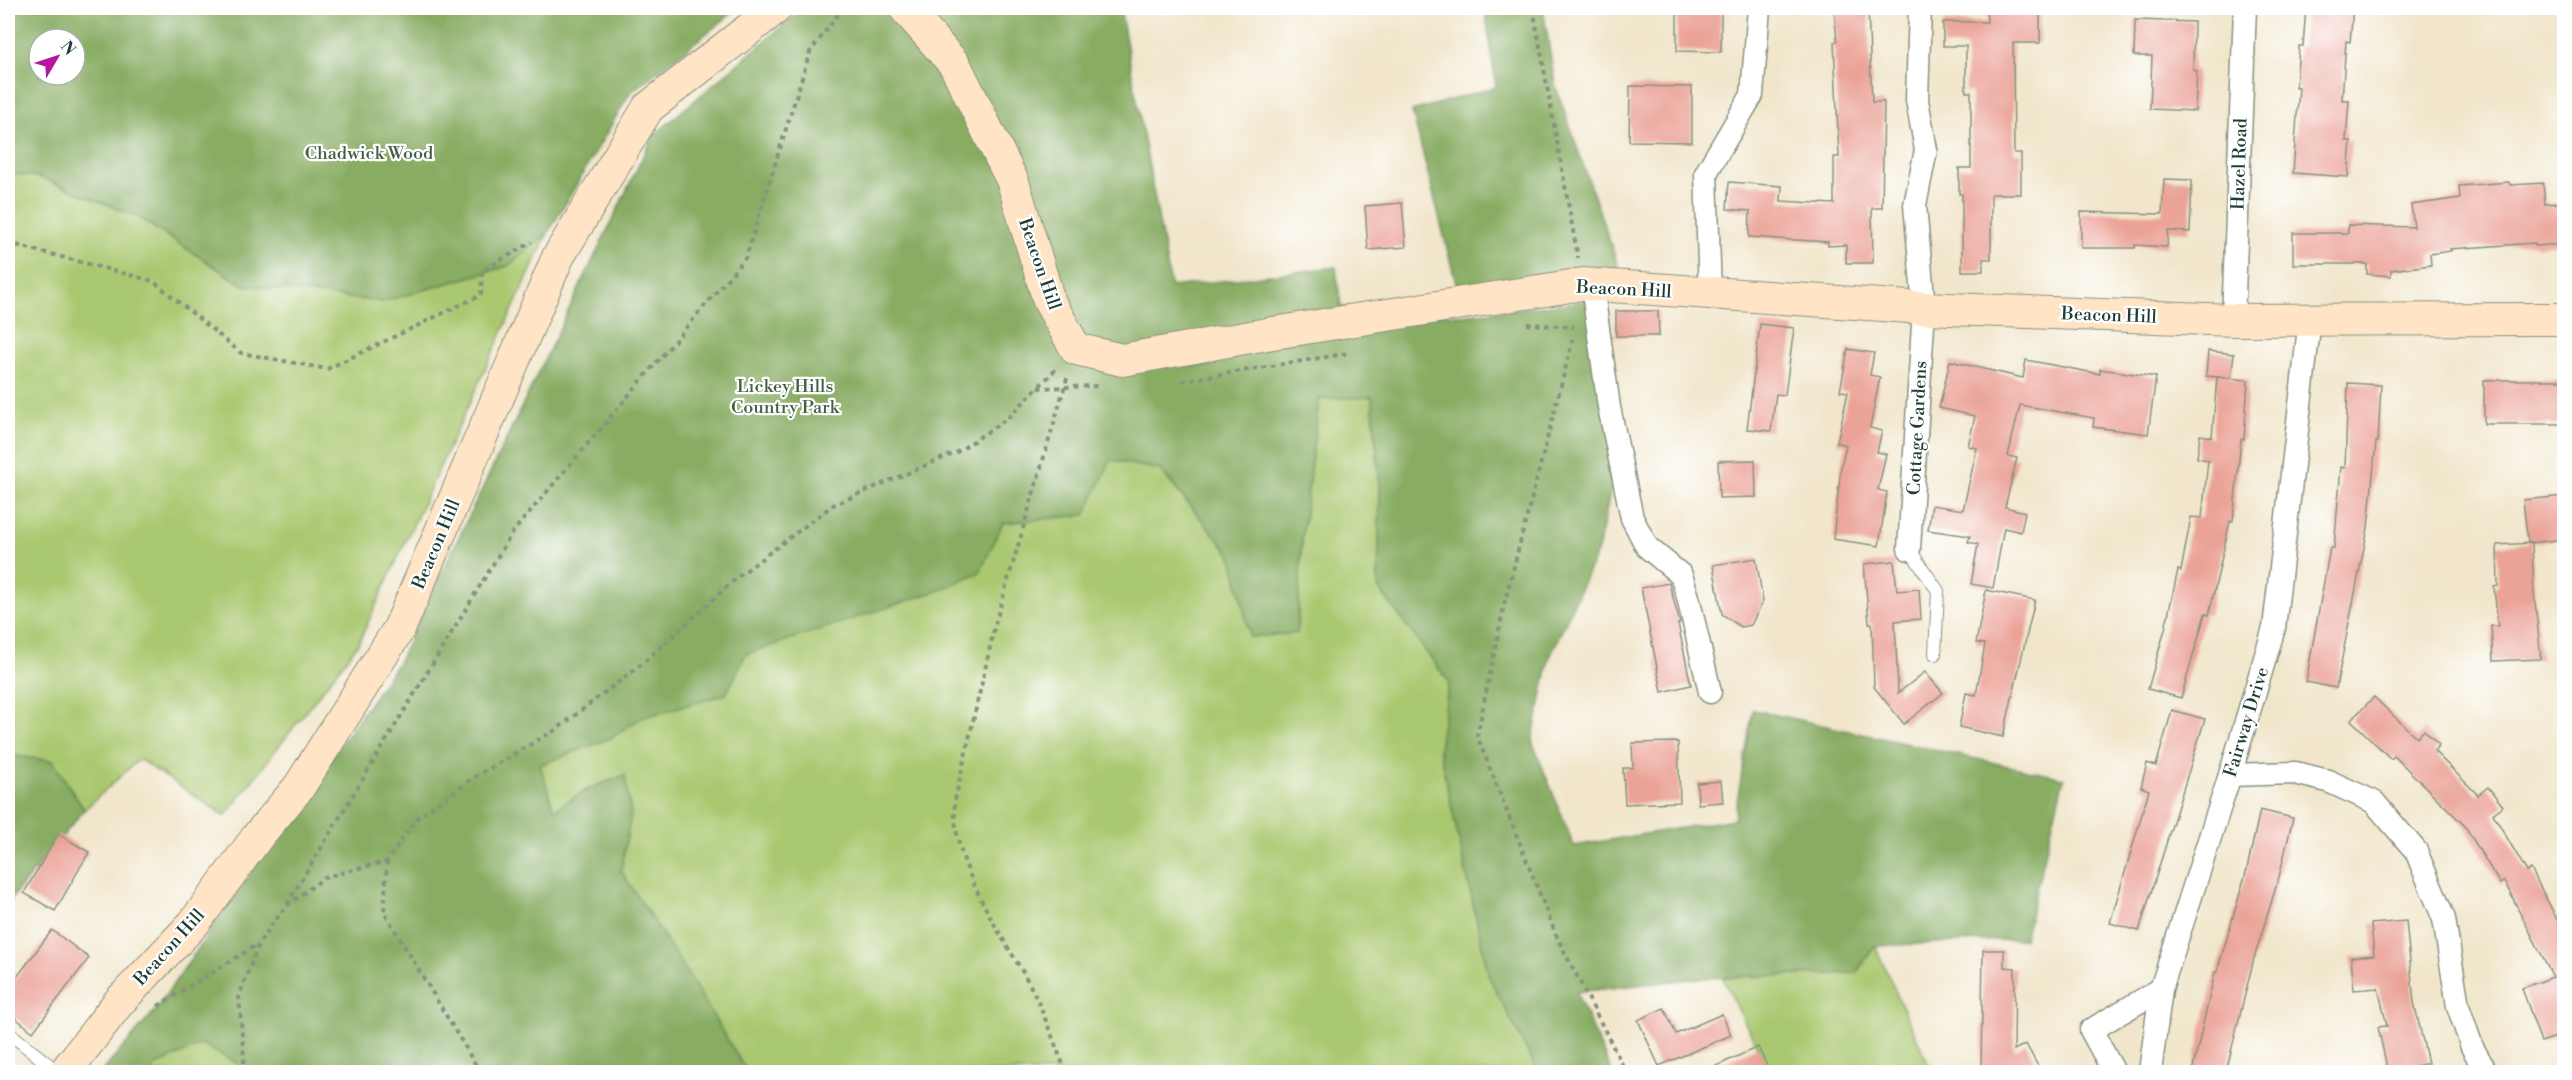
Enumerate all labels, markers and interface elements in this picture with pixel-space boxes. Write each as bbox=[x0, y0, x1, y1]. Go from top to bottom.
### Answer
north arrow bbox=[27, 27, 87, 87]
text: N bbox=[56, 37, 80, 60]
street label: Hazel Road bbox=[2226, 117, 2253, 210]
park label: Chadwick Wood bbox=[305, 142, 434, 165]
street label: Beacon Hill bbox=[1013, 214, 1066, 314]
street label: Beacon Hill bbox=[1575, 275, 1673, 304]
street label: Beacon Hill bbox=[2060, 302, 2158, 329]
street label: Cottage Gardens bbox=[1902, 360, 1933, 496]
park label: Lickey Hills Country Park bbox=[731, 375, 841, 419]
street label: Beacon Hill bbox=[407, 495, 466, 594]
street label: Fairway Drive bbox=[2219, 664, 2274, 780]
street label: Beacon Hill bbox=[128, 904, 210, 991]

